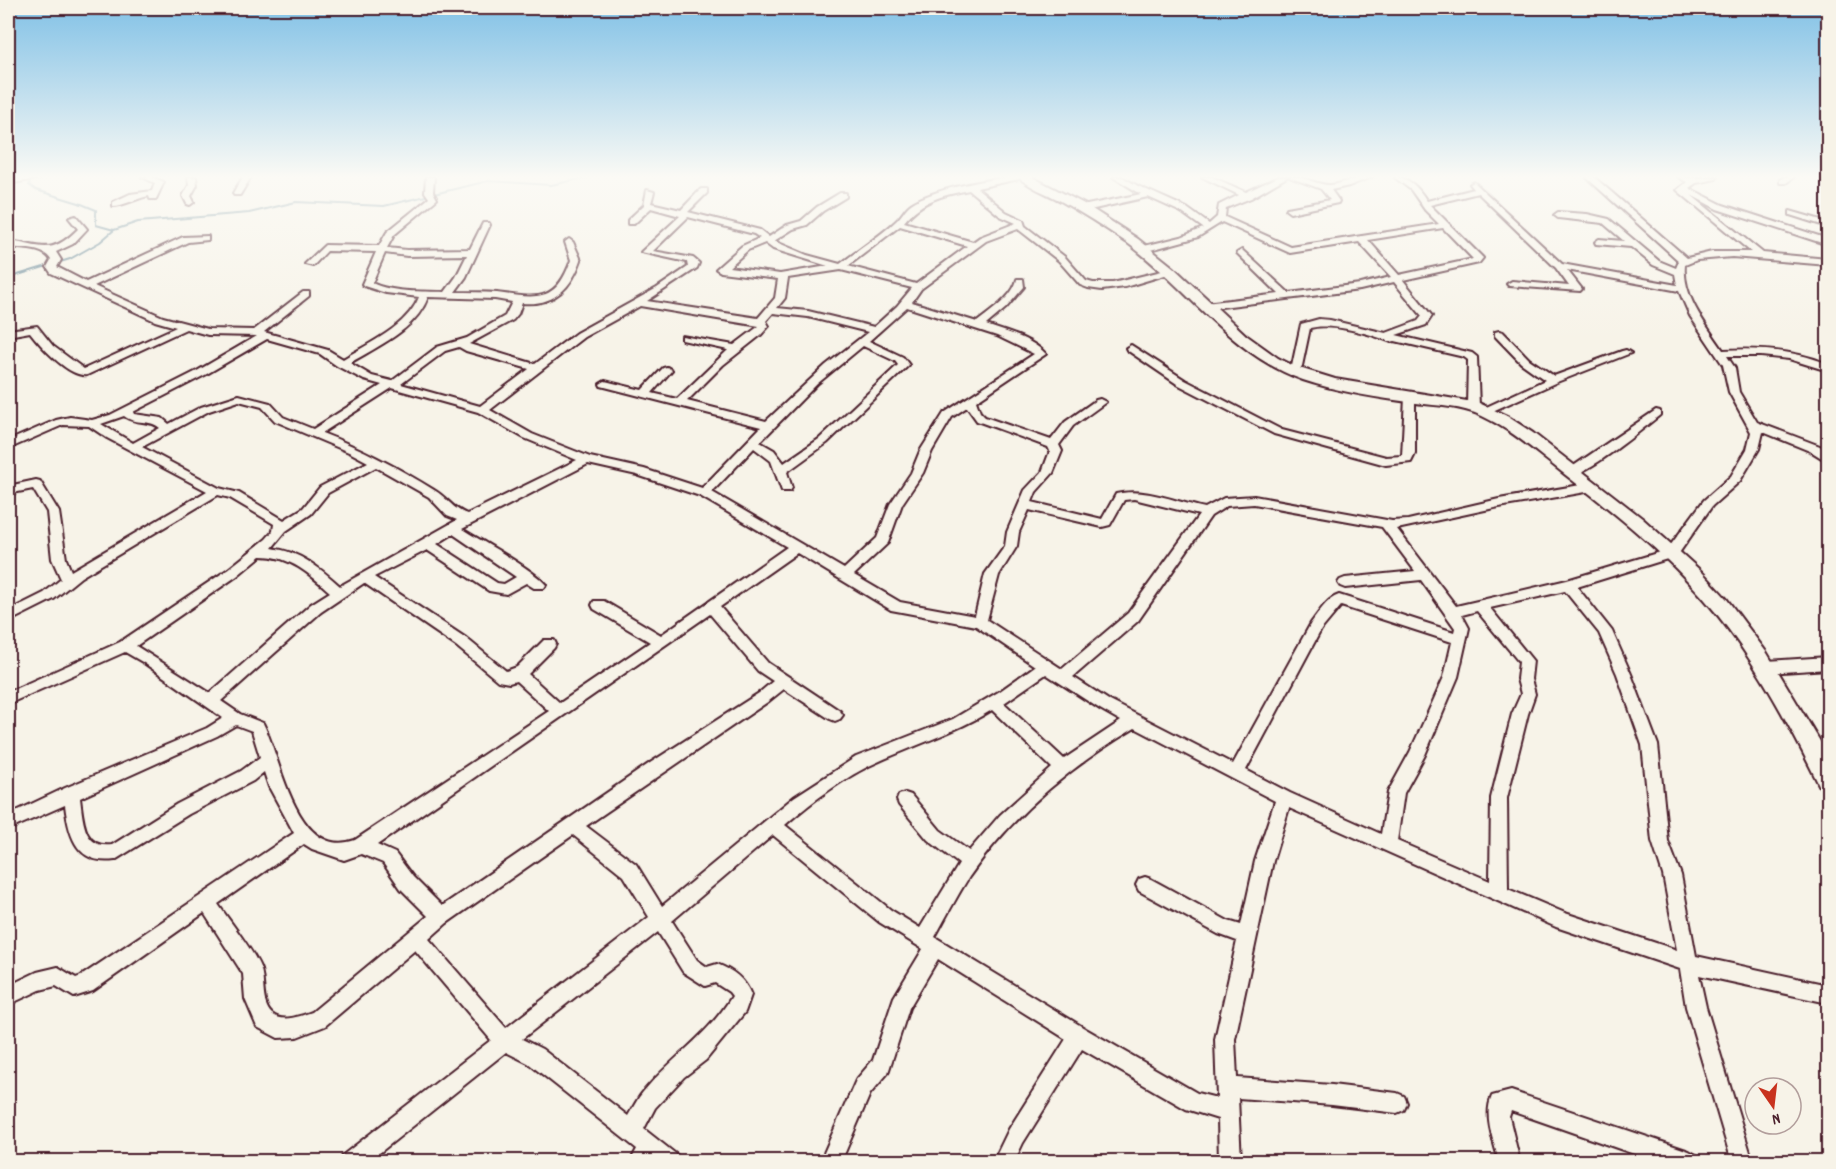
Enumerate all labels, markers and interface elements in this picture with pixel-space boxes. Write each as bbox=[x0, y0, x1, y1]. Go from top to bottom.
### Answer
north arrow bbox=[1743, 1076, 1803, 1136]
text: N bbox=[1769, 1106, 1783, 1130]

